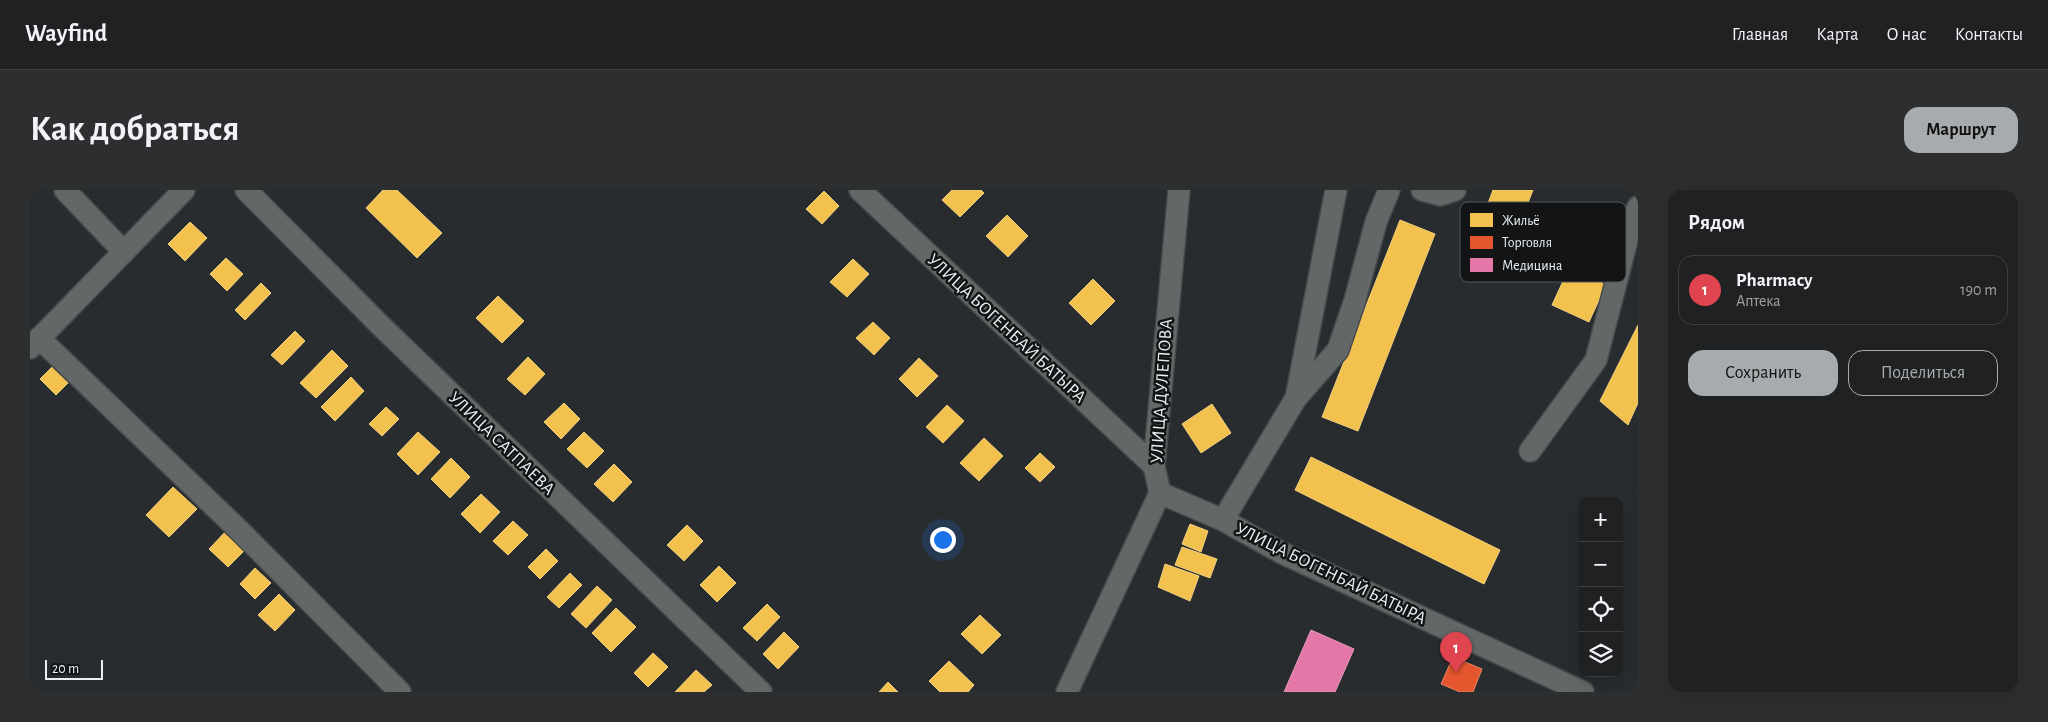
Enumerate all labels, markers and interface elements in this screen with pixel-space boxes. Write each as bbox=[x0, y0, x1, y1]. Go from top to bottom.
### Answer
text: Wayfind bbox=[25, 22, 107, 46]
text: Главная bbox=[1732, 26, 1788, 44]
text: Карта bbox=[1816, 26, 1858, 44]
text: О нас bbox=[1886, 26, 1927, 44]
text: Контакты bbox=[1955, 26, 2023, 44]
button: Маршрут bbox=[1904, 107, 2018, 153]
text: Как добраться bbox=[30, 112, 239, 147]
legend bbox=[1460, 202, 1626, 282]
text: Рядом bbox=[1688, 212, 1745, 233]
text: Жильё bbox=[1502, 214, 1540, 228]
text: Торговля bbox=[1502, 236, 1552, 250]
street label: УЛИЦА БОГЕНБАЙ БАТЫРА bbox=[924, 249, 1091, 407]
text: Медицина bbox=[1502, 259, 1563, 273]
text: Pharmacy bbox=[1736, 271, 1813, 290]
text: 1 bbox=[1702, 282, 1708, 298]
text: 190 m bbox=[1960, 282, 1997, 298]
text: Аптека bbox=[1736, 293, 1781, 309]
street label: УЛИЦА ДУЛЕПОВА bbox=[1148, 318, 1176, 464]
button: Сохранить bbox=[1688, 350, 1838, 396]
button: Поделиться bbox=[1848, 350, 1998, 396]
street label: УЛИЦА САТПАЕВА bbox=[445, 389, 558, 499]
map controls bbox=[1578, 497, 1623, 677]
button: + bbox=[1578, 497, 1623, 542]
street label: УЛИЦА БОГЕНБАЙ БАТЫРА bbox=[1232, 518, 1430, 628]
your location bbox=[930, 527, 956, 553]
button: − bbox=[1578, 542, 1623, 587]
button: locate bbox=[1578, 587, 1623, 632]
pin: 1 bbox=[1440, 632, 1472, 673]
button: layers bbox=[1578, 632, 1623, 677]
scale bar bbox=[45, 657, 102, 680]
text: 20 m bbox=[52, 662, 79, 676]

